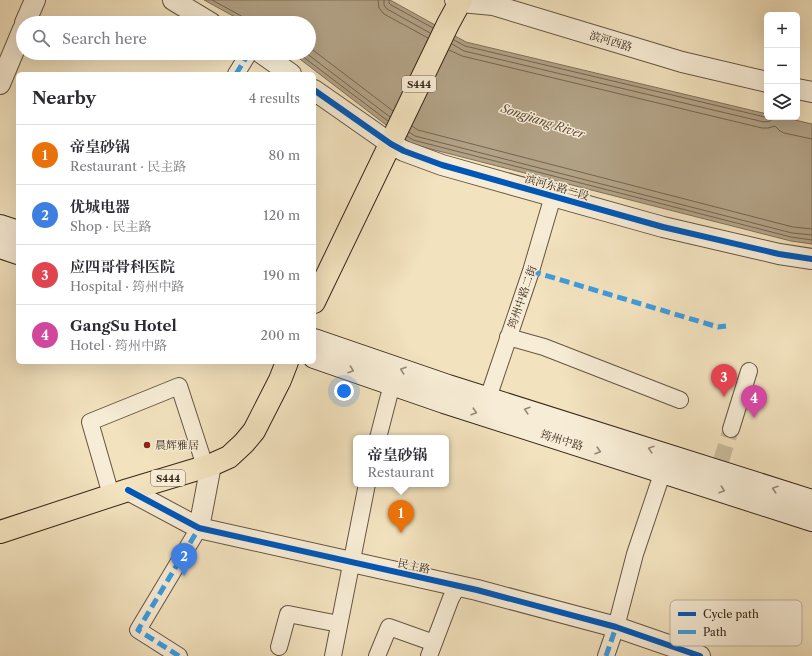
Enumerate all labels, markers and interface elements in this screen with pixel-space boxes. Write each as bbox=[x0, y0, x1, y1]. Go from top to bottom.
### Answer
map controls bbox=[764, 12, 800, 120]
button: + bbox=[764, 12, 800, 48]
search box bbox=[16, 16, 316, 60]
icon: search bbox=[30, 27, 52, 49]
street label: 滨河西路 bbox=[588, 28, 634, 54]
text: Search here bbox=[62, 29, 147, 48]
button: − bbox=[764, 48, 800, 84]
road number: S444 bbox=[402, 76, 436, 92]
button: layers bbox=[764, 84, 800, 120]
text: Nearby bbox=[32, 88, 96, 108]
text: 4 results bbox=[249, 90, 300, 106]
water label: Songjiang River bbox=[498, 100, 588, 142]
text: 帝皇砂锅 bbox=[70, 137, 130, 156]
text: 1 bbox=[42, 147, 48, 163]
text: 80 m bbox=[268, 147, 300, 163]
text: Restaurant · 民主路 bbox=[70, 158, 186, 174]
street label: 滨河东路二段 bbox=[523, 171, 591, 203]
text: 优城电器 bbox=[70, 197, 130, 216]
text: 2 bbox=[41, 207, 49, 223]
text: 120 m bbox=[263, 207, 300, 223]
text: Shop · 民主路 bbox=[70, 218, 152, 234]
text: 应四哥骨科医院 bbox=[70, 257, 175, 276]
street label: 筠州中路二街 bbox=[505, 264, 539, 330]
text: 3 bbox=[41, 267, 49, 283]
text: 190 m bbox=[263, 267, 300, 283]
text: Hospital · 筠州中路 bbox=[70, 278, 184, 294]
text: GangSu Hotel bbox=[70, 316, 177, 335]
text: 4 bbox=[41, 327, 49, 343]
text: 200 m bbox=[260, 327, 300, 343]
text: Hotel · 筠州中路 bbox=[70, 337, 167, 353]
pin: 3 bbox=[711, 364, 737, 397]
one-way arrow bbox=[347, 365, 354, 374]
one-way arrow bbox=[400, 367, 407, 375]
your location bbox=[334, 381, 354, 401]
pin: 4 bbox=[741, 385, 767, 418]
one-way arrow bbox=[470, 407, 477, 416]
one-way arrow bbox=[524, 407, 531, 415]
street label: 筠州中路 bbox=[539, 427, 585, 453]
popup bbox=[353, 435, 449, 487]
place label: 晨辉雅居 bbox=[155, 438, 199, 452]
marker: 晨辉雅居 bbox=[142, 440, 152, 450]
text: 帝皇砂锅 bbox=[368, 445, 428, 464]
one-way arrow bbox=[594, 446, 601, 455]
one-way arrow bbox=[648, 446, 655, 454]
text: Restaurant bbox=[368, 464, 434, 480]
road number: S444 bbox=[151, 470, 185, 486]
one-way arrow bbox=[718, 485, 725, 494]
one-way arrow bbox=[772, 485, 779, 494]
pin: 1 bbox=[388, 500, 414, 533]
pin: 2 bbox=[171, 543, 197, 576]
street label: 民主路 bbox=[396, 556, 432, 576]
legend bbox=[670, 600, 802, 646]
text: Cycle path bbox=[703, 607, 759, 621]
text: Path bbox=[703, 625, 727, 639]

